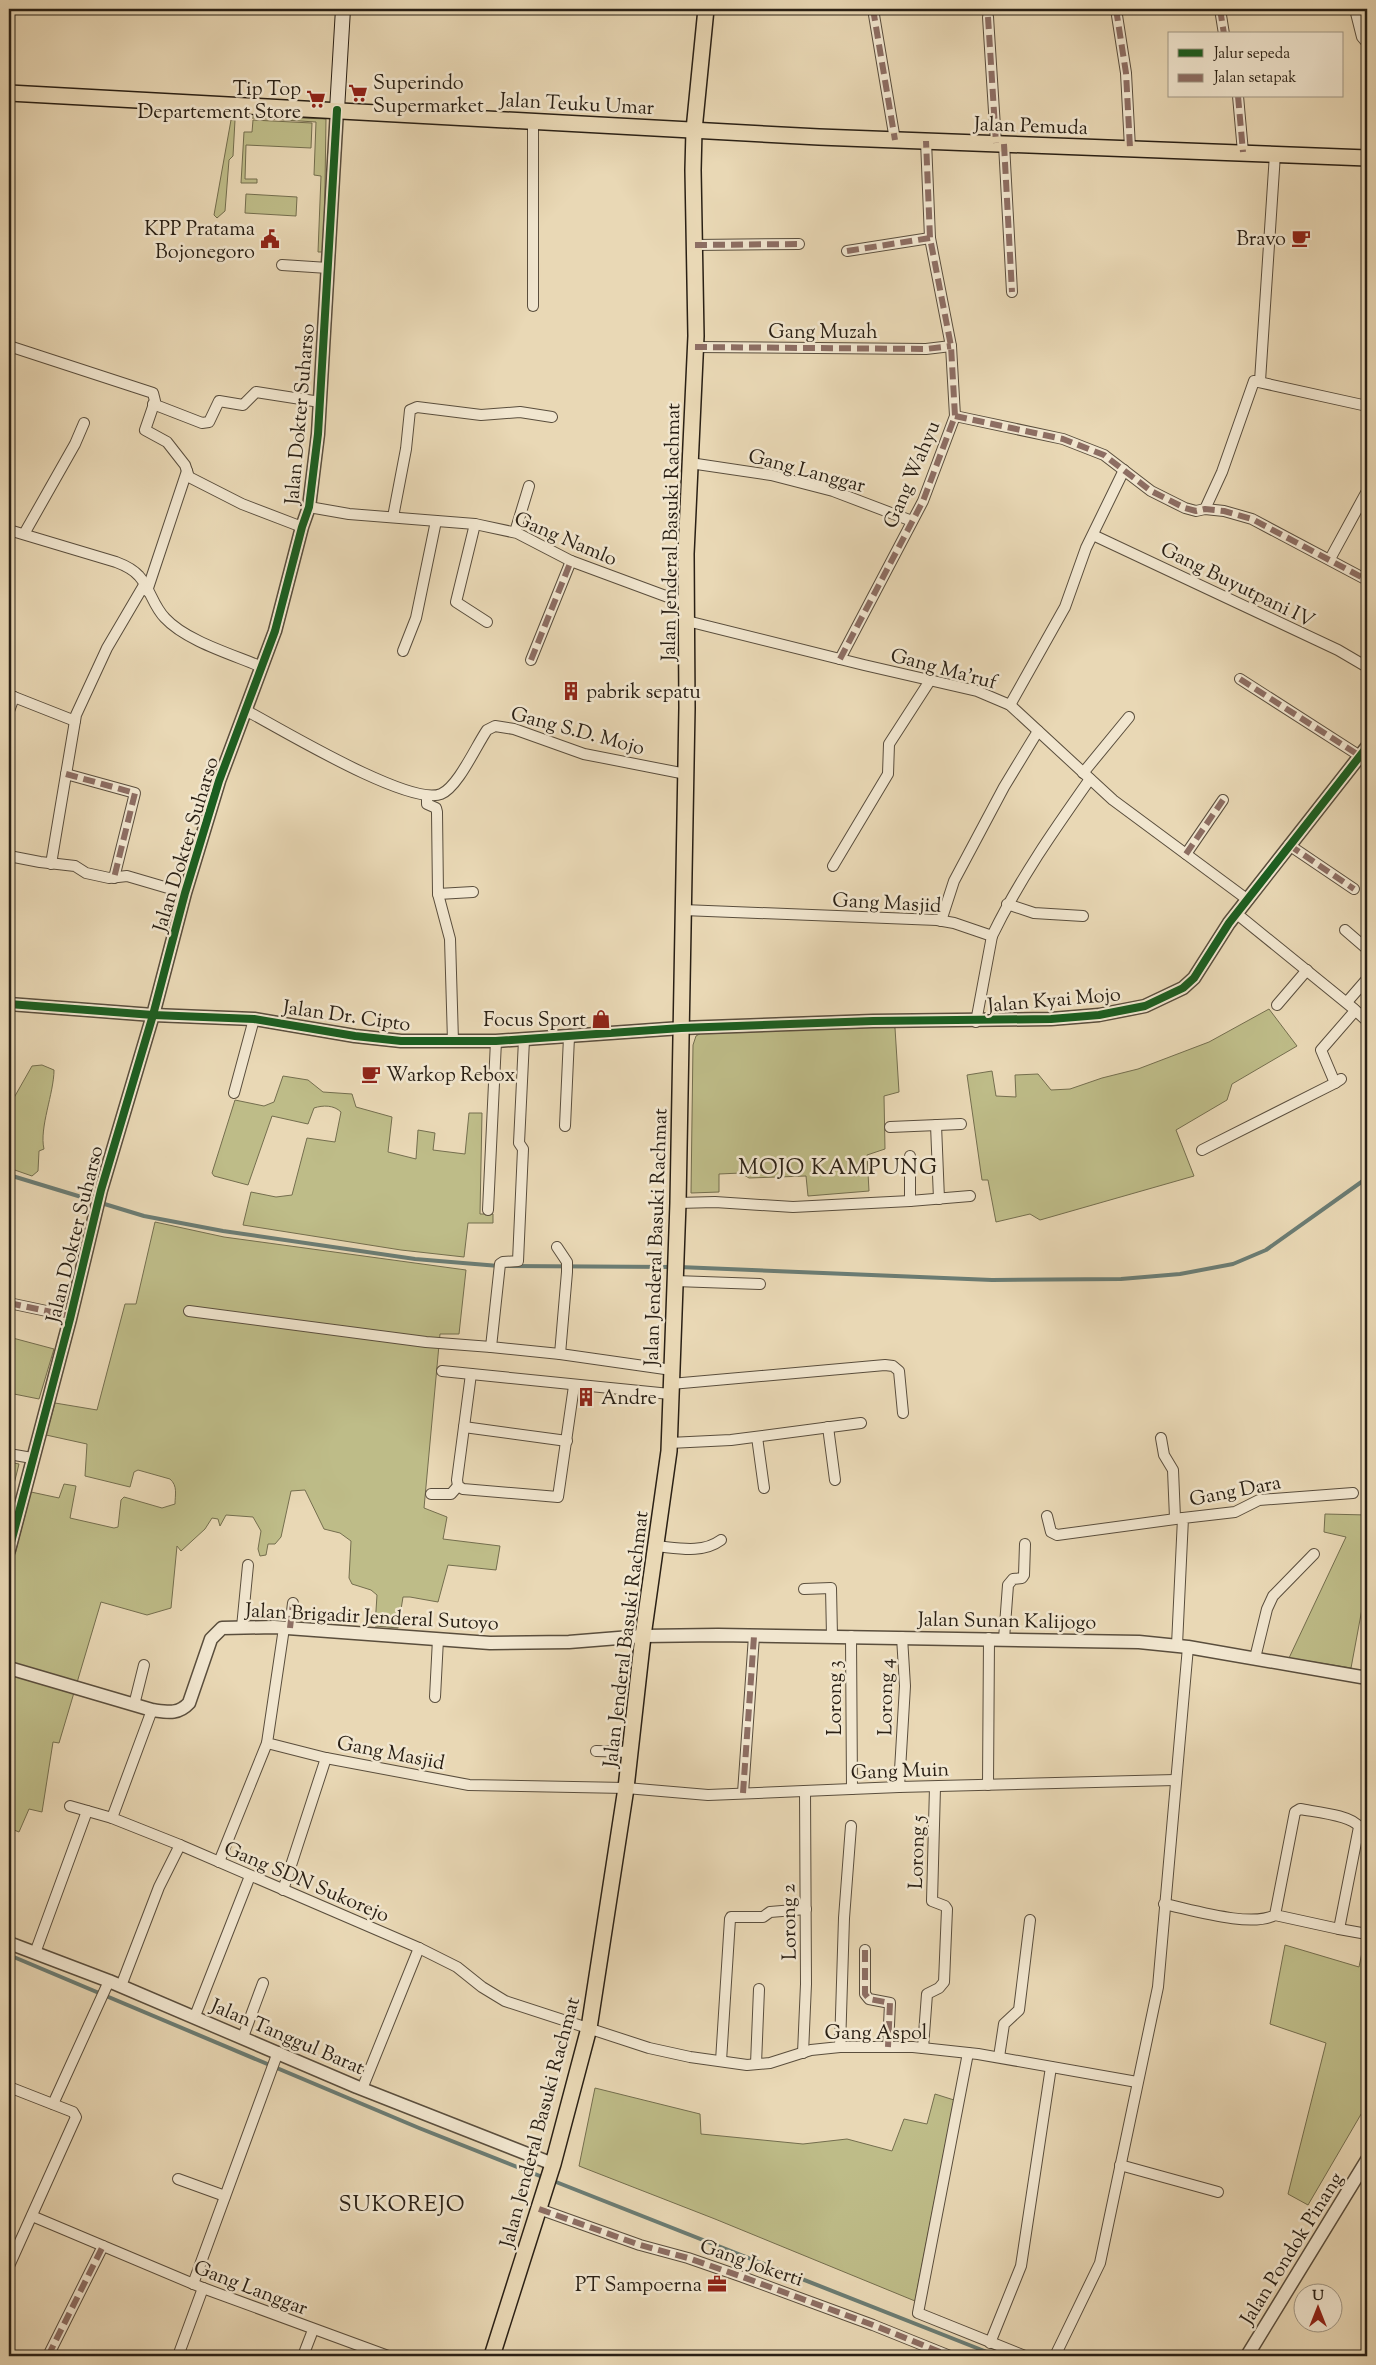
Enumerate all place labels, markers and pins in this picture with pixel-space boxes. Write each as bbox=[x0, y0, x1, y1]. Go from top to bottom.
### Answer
place label: Superindo Supermarket bbox=[373, 70, 484, 122]
place label: Tip Top Departement Store bbox=[137, 76, 301, 128]
supermarket icon: Superindo Supermarket bbox=[347, 82, 369, 104]
supermarket icon: Tip Top Departement Store bbox=[305, 88, 327, 110]
place label: KPP Pratama Bojonegoro bbox=[144, 216, 255, 268]
place label: Bravo bbox=[1236, 226, 1286, 255]
cafe icon: Bravo bbox=[1290, 227, 1312, 249]
public building icon: KPP Pratama Bojonegoro bbox=[259, 228, 281, 250]
place label: pabrik sepatu bbox=[586, 679, 701, 708]
building icon: pabrik sepatu bbox=[560, 680, 582, 702]
place label: Focus Sport bbox=[483, 1007, 586, 1036]
shop icon: Focus Sport bbox=[590, 1008, 612, 1030]
place label: Warkop Rebox bbox=[386, 1062, 516, 1091]
cafe icon: Warkop Rebox bbox=[360, 1063, 382, 1085]
place label: Andre bbox=[601, 1385, 657, 1414]
building icon: Andre bbox=[575, 1386, 597, 1408]
place label: PT Sampoerna bbox=[575, 2272, 702, 2301]
office icon: PT Sampoerna bbox=[706, 2273, 728, 2295]

